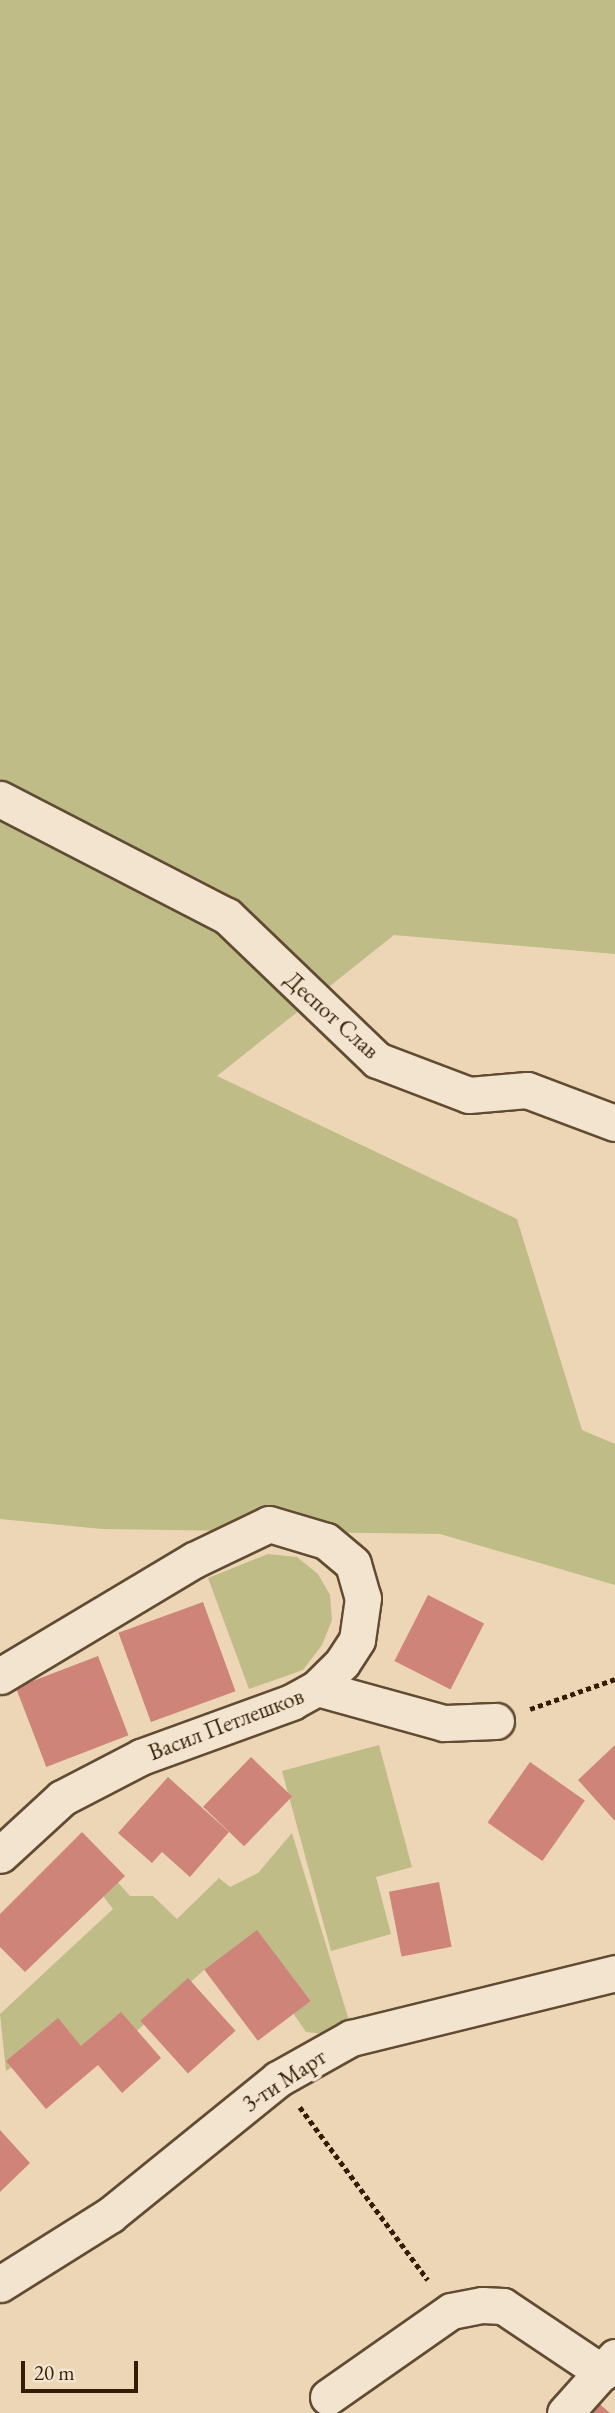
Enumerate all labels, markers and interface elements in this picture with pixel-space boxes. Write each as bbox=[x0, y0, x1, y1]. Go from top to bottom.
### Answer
street label: Деспот Слав bbox=[279, 966, 385, 1064]
street label: Васил Петлешков bbox=[145, 1682, 307, 1766]
street label: 3-ти Март bbox=[237, 2043, 331, 2117]
scale bar bbox=[24, 2346, 142, 2390]
text: 20 m bbox=[34, 2359, 75, 2386]

